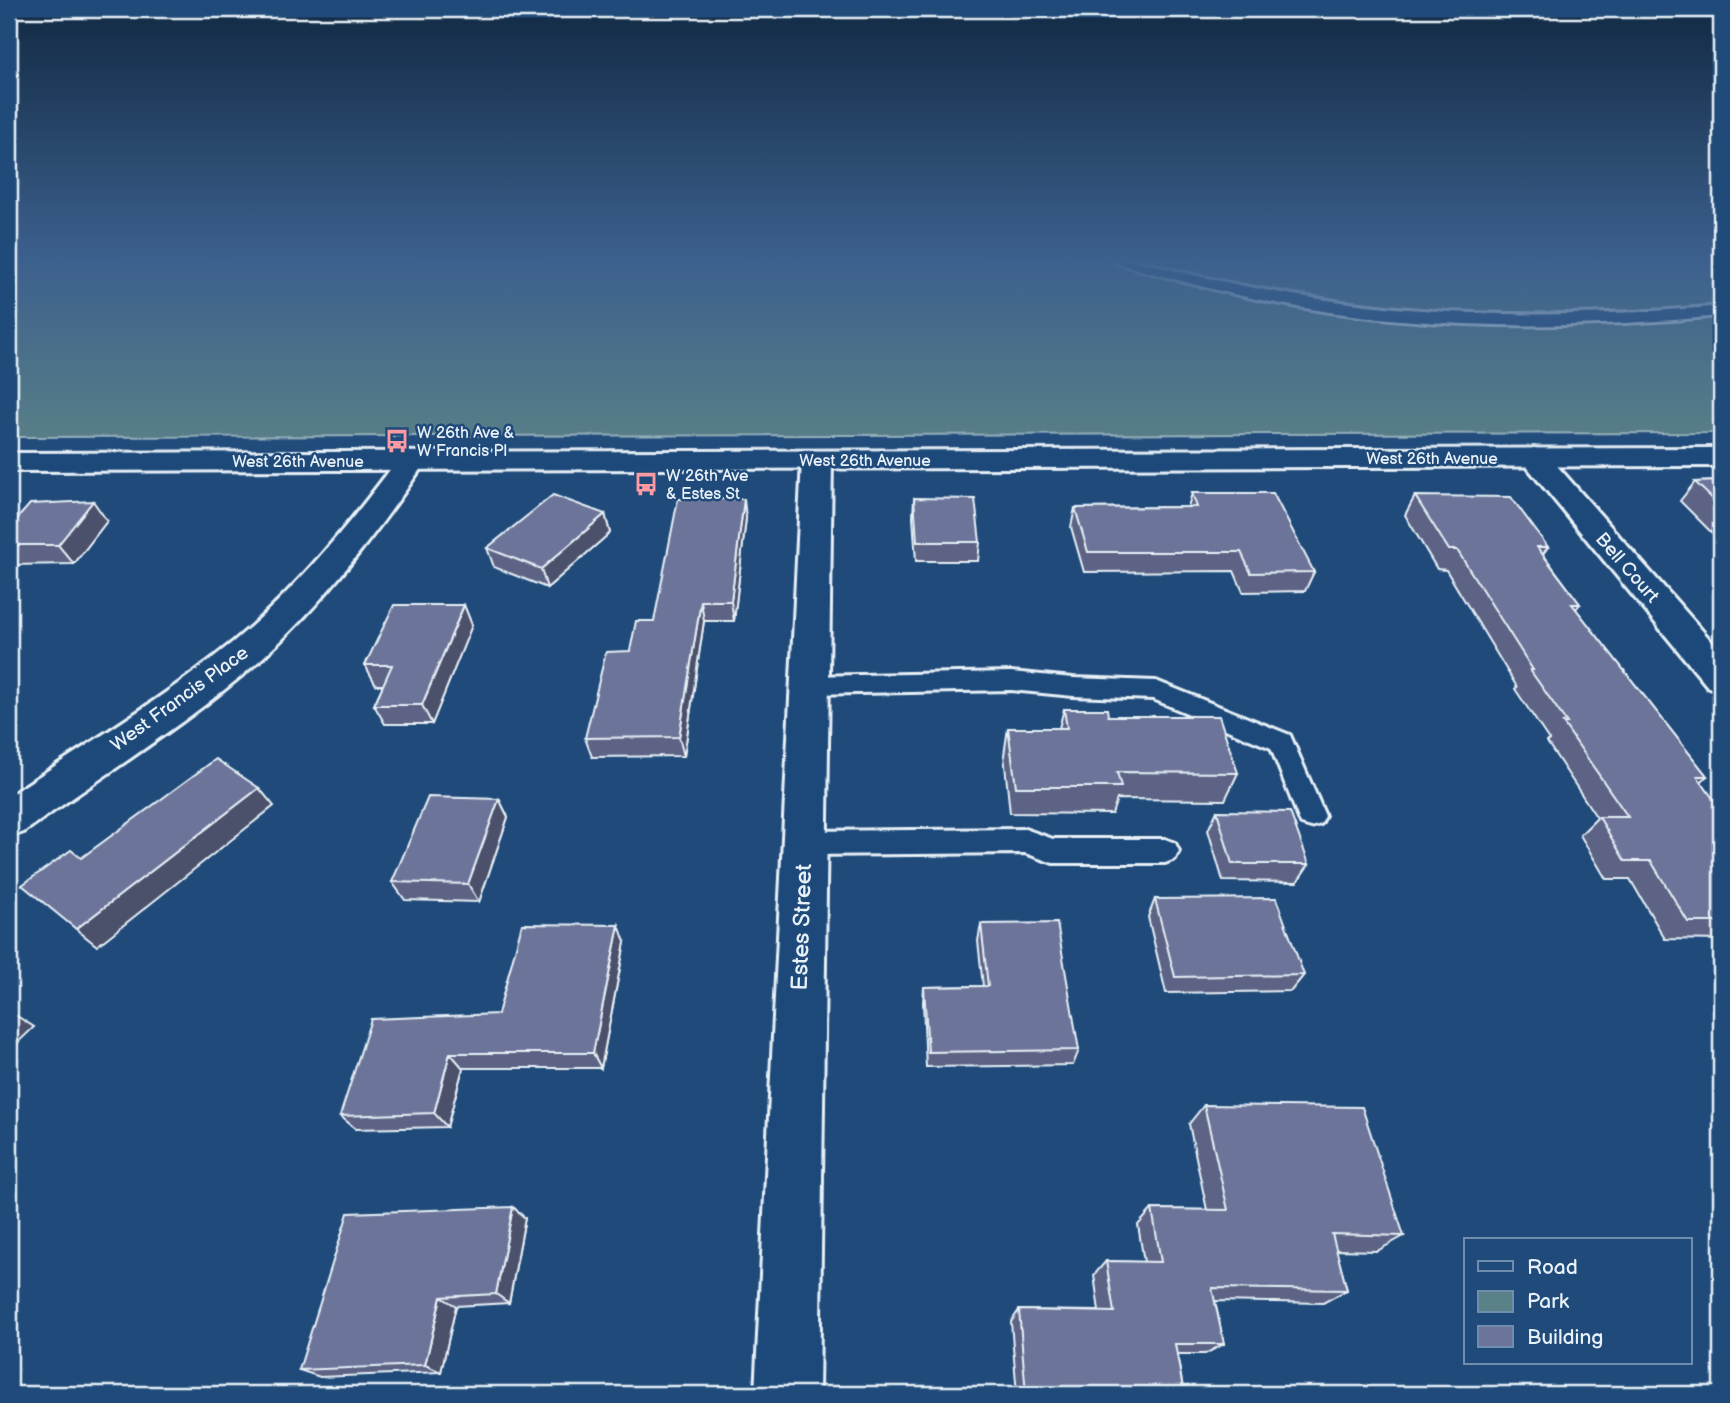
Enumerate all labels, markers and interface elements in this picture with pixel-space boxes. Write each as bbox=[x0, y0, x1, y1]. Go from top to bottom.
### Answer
place label: W 26th Ave & W Francis Pl bbox=[417, 424, 514, 461]
bus stop icon: W 26th Ave & W Francis Pl bbox=[383, 427, 411, 455]
street label: West 26th Avenue bbox=[1366, 450, 1498, 469]
street label: West 26th Avenue bbox=[799, 452, 931, 471]
street label: West 26th Avenue bbox=[232, 453, 364, 472]
place label: W 26th Ave & Estes St bbox=[666, 467, 749, 504]
bus stop icon: W 26th Ave & Estes St bbox=[632, 470, 660, 498]
street label: Bell Court bbox=[1590, 528, 1664, 608]
street label: West Francis Place bbox=[107, 642, 253, 757]
street label: Estes Street bbox=[786, 863, 818, 991]
legend bbox=[1464, 1238, 1692, 1364]
text: Road bbox=[1527, 1255, 1578, 1280]
text: Park bbox=[1527, 1289, 1570, 1314]
text: Building bbox=[1527, 1325, 1603, 1350]

